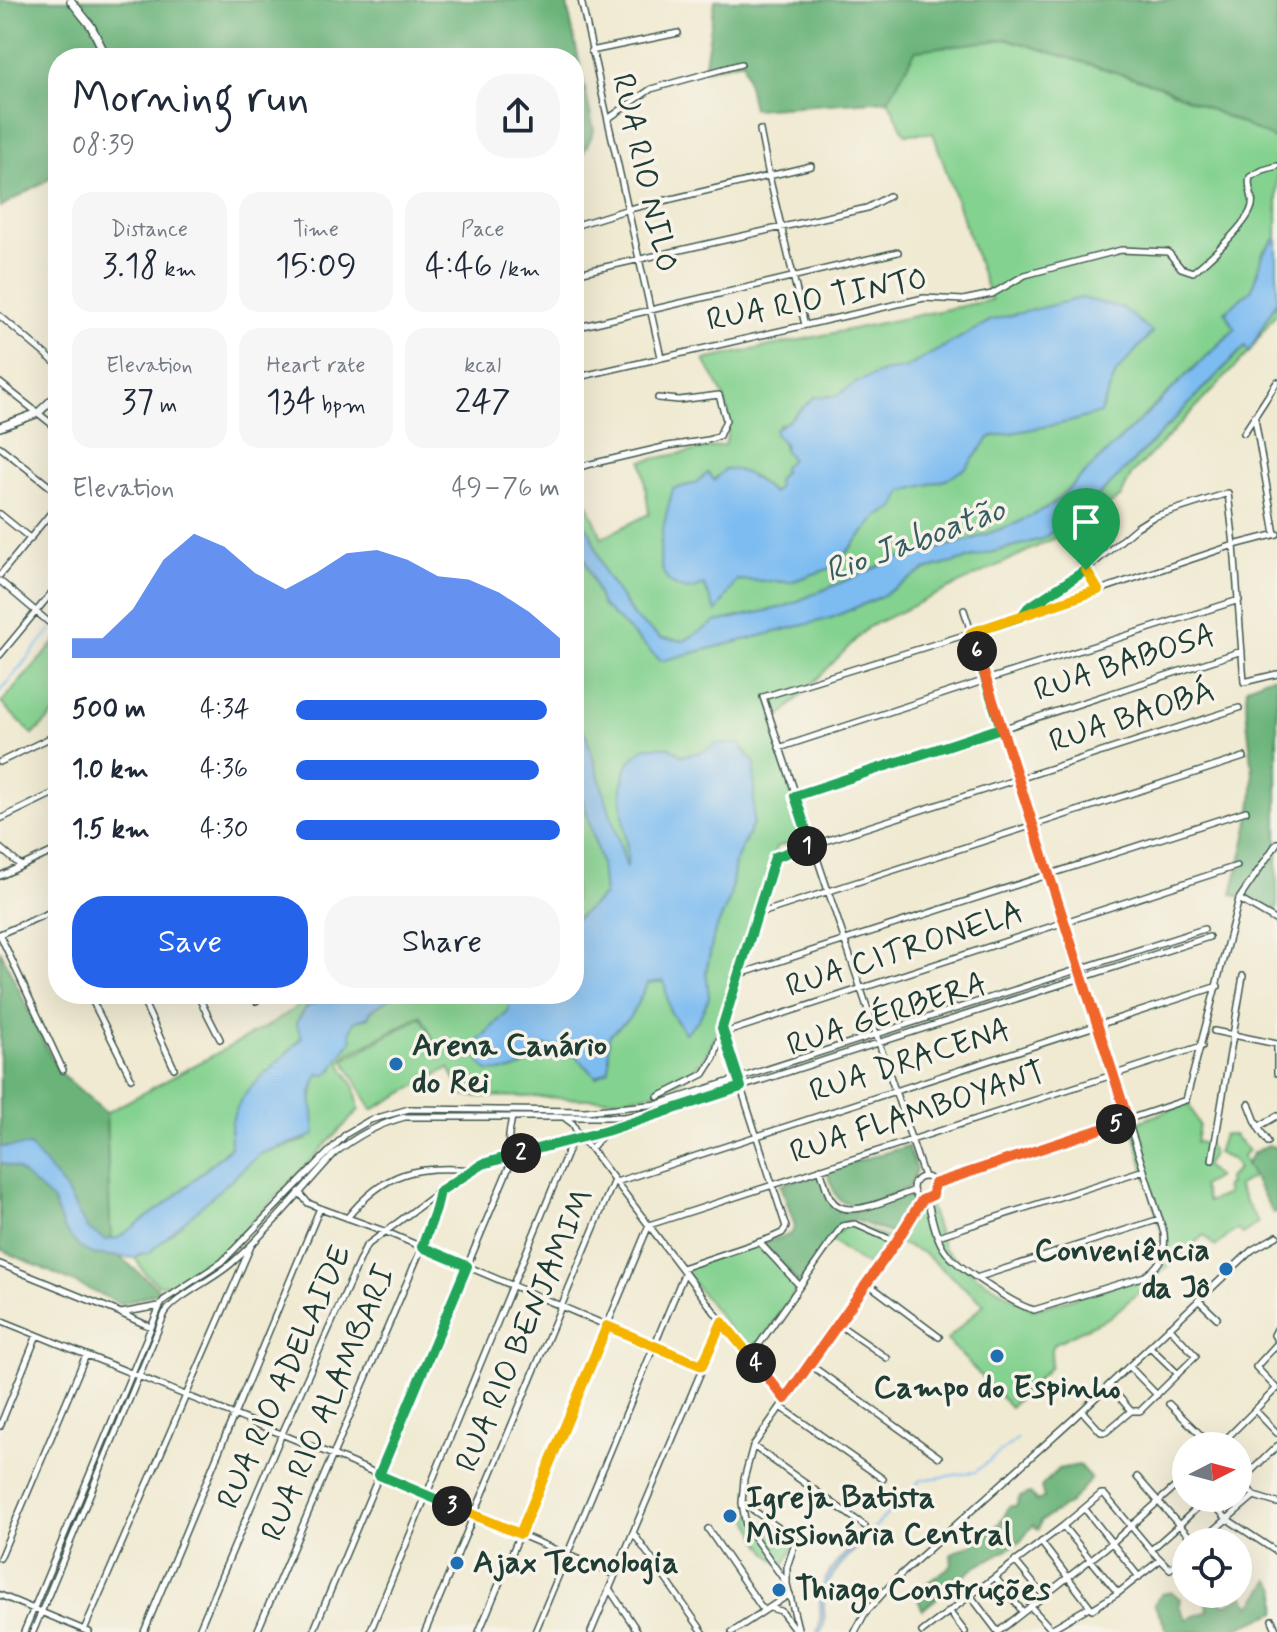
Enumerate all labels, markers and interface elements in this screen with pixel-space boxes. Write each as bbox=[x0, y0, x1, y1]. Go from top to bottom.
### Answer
street label: RUA RIO NILO bbox=[601, 69, 687, 277]
text: Morning run bbox=[72, 70, 309, 128]
button: share bbox=[476, 74, 560, 158]
text: 08:39 bbox=[72, 129, 135, 163]
text: Distance bbox=[111, 216, 188, 244]
text: Time bbox=[293, 216, 339, 244]
text: Pace bbox=[461, 216, 505, 244]
text: 3.18 bbox=[102, 244, 158, 289]
text: 15:09 bbox=[275, 244, 357, 289]
text: 4:46 bbox=[425, 244, 493, 289]
text: km bbox=[158, 256, 196, 284]
text: /km bbox=[493, 256, 540, 284]
street label: RUA RIO TINTO bbox=[703, 258, 931, 342]
text: Elevation bbox=[106, 352, 193, 380]
text: Heart rate bbox=[267, 352, 365, 380]
text: kcal bbox=[464, 352, 501, 380]
text: 37 bbox=[121, 380, 154, 425]
text: 134 bbox=[266, 380, 316, 425]
text: 247 bbox=[455, 380, 511, 425]
text: m bbox=[154, 392, 177, 420]
text: bpm bbox=[316, 392, 366, 420]
text: Elevation bbox=[72, 472, 174, 506]
text: 49–76 m bbox=[451, 472, 560, 506]
water label: Rio Jaboatão bbox=[819, 487, 1013, 594]
pin bbox=[1052, 488, 1120, 570]
icon: arrive bbox=[1064, 500, 1108, 544]
street label: RUA BABOSA bbox=[1029, 614, 1221, 712]
pin: 6 bbox=[957, 631, 997, 671]
text: 6 bbox=[971, 637, 983, 665]
street label: RUA BAOBÁ bbox=[1044, 671, 1220, 763]
text: 500 m bbox=[72, 693, 146, 727]
text: 4:34 bbox=[200, 693, 250, 727]
text: 1.0 km bbox=[72, 753, 149, 787]
text: 4:36 bbox=[200, 753, 248, 787]
text: 1.5 km bbox=[72, 813, 150, 847]
text: 4:30 bbox=[200, 813, 249, 847]
pin: 1 bbox=[787, 826, 827, 866]
text: 1 bbox=[802, 832, 812, 860]
street label: RUA CITRONELA bbox=[781, 892, 1029, 1008]
button: Save bbox=[72, 896, 308, 988]
button: Share bbox=[324, 896, 560, 988]
street label: RUA GÉRBERA bbox=[782, 963, 992, 1067]
street label: RUA DRACENA bbox=[804, 1009, 1016, 1113]
place label: Arena Canário do Rei bbox=[412, 1025, 607, 1104]
street label: RUA FLAMBOYANT bbox=[785, 1052, 1051, 1174]
marker: Arena Canário do Rei bbox=[387, 1055, 405, 1073]
pin: 5 bbox=[1096, 1104, 1136, 1144]
text: 5 bbox=[1109, 1110, 1123, 1138]
pin: 2 bbox=[501, 1133, 541, 1173]
text: 2 bbox=[516, 1139, 526, 1167]
street label: RUA RIO BENJAMIM bbox=[446, 1181, 604, 1479]
place label: Conveniência da Jô bbox=[1034, 1230, 1210, 1309]
street label: RUA RIO ADELAIDE bbox=[208, 1238, 362, 1516]
street label: RUA RIO ALAMBARI bbox=[252, 1258, 406, 1548]
marker: Conveniência da Jô bbox=[1217, 1260, 1235, 1278]
pin: 4 bbox=[736, 1343, 776, 1383]
marker: Campo do Espinho bbox=[988, 1347, 1006, 1365]
text: 4 bbox=[750, 1349, 762, 1377]
place label: Campo do Espinho bbox=[873, 1367, 1121, 1409]
north arrow bbox=[1172, 1432, 1252, 1512]
map controls bbox=[1172, 1432, 1252, 1608]
place label: Igreja Batista Missionária Central bbox=[746, 1477, 1012, 1556]
pin: 3 bbox=[432, 1486, 472, 1526]
text: 3 bbox=[447, 1492, 457, 1520]
marker: Igreja Batista Missionária Central bbox=[721, 1507, 739, 1525]
button: locate bbox=[1172, 1528, 1252, 1608]
place label: Ajax Tecnologia bbox=[473, 1542, 679, 1585]
marker: Ajax Tecnologia bbox=[448, 1554, 466, 1572]
place label: Thiago Construções bbox=[795, 1569, 1052, 1614]
marker: Thiago Construções bbox=[770, 1581, 788, 1599]

